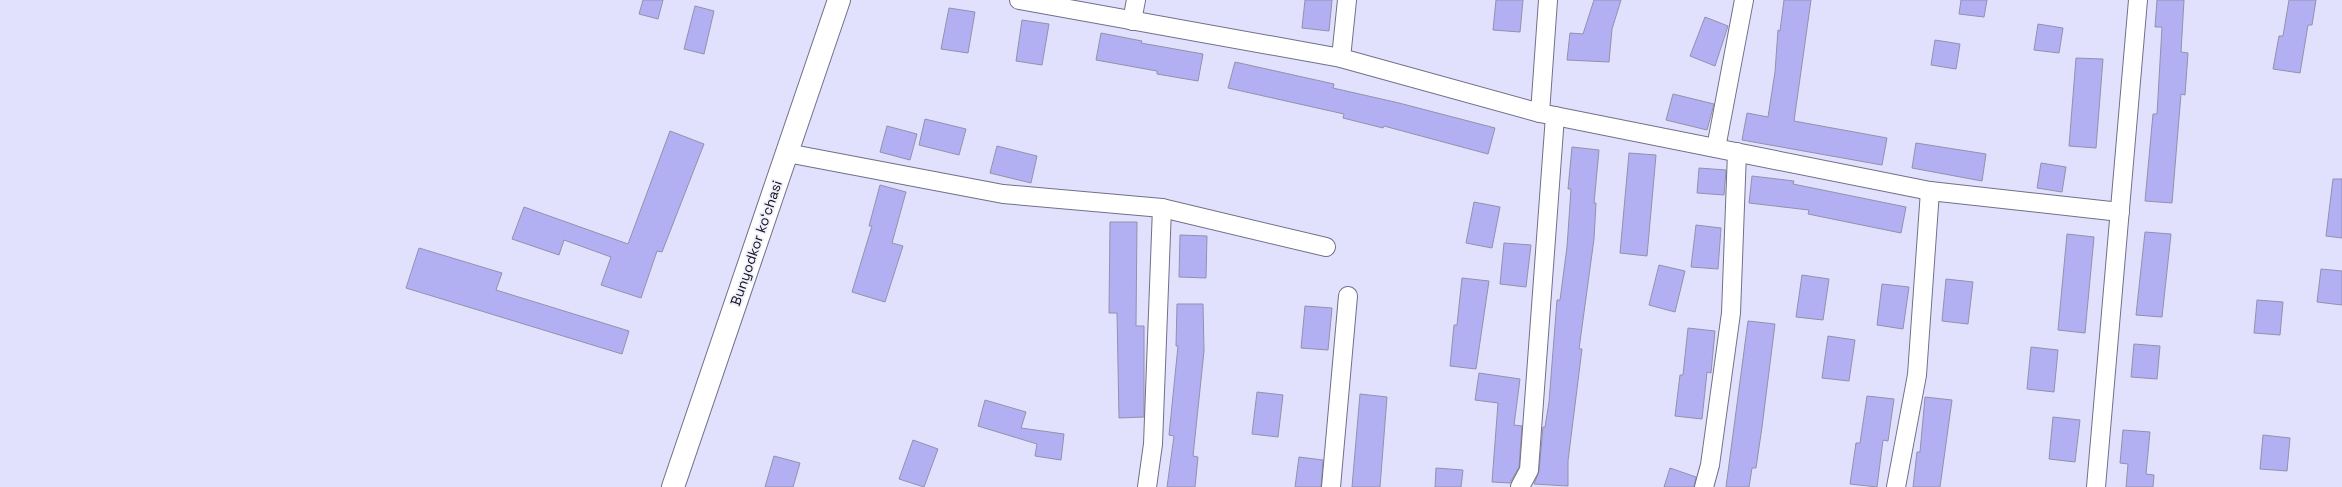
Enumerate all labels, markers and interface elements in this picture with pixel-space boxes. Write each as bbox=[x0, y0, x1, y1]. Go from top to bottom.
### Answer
street label: Bunyodkor koʻchasi bbox=[726, 178, 786, 308]

